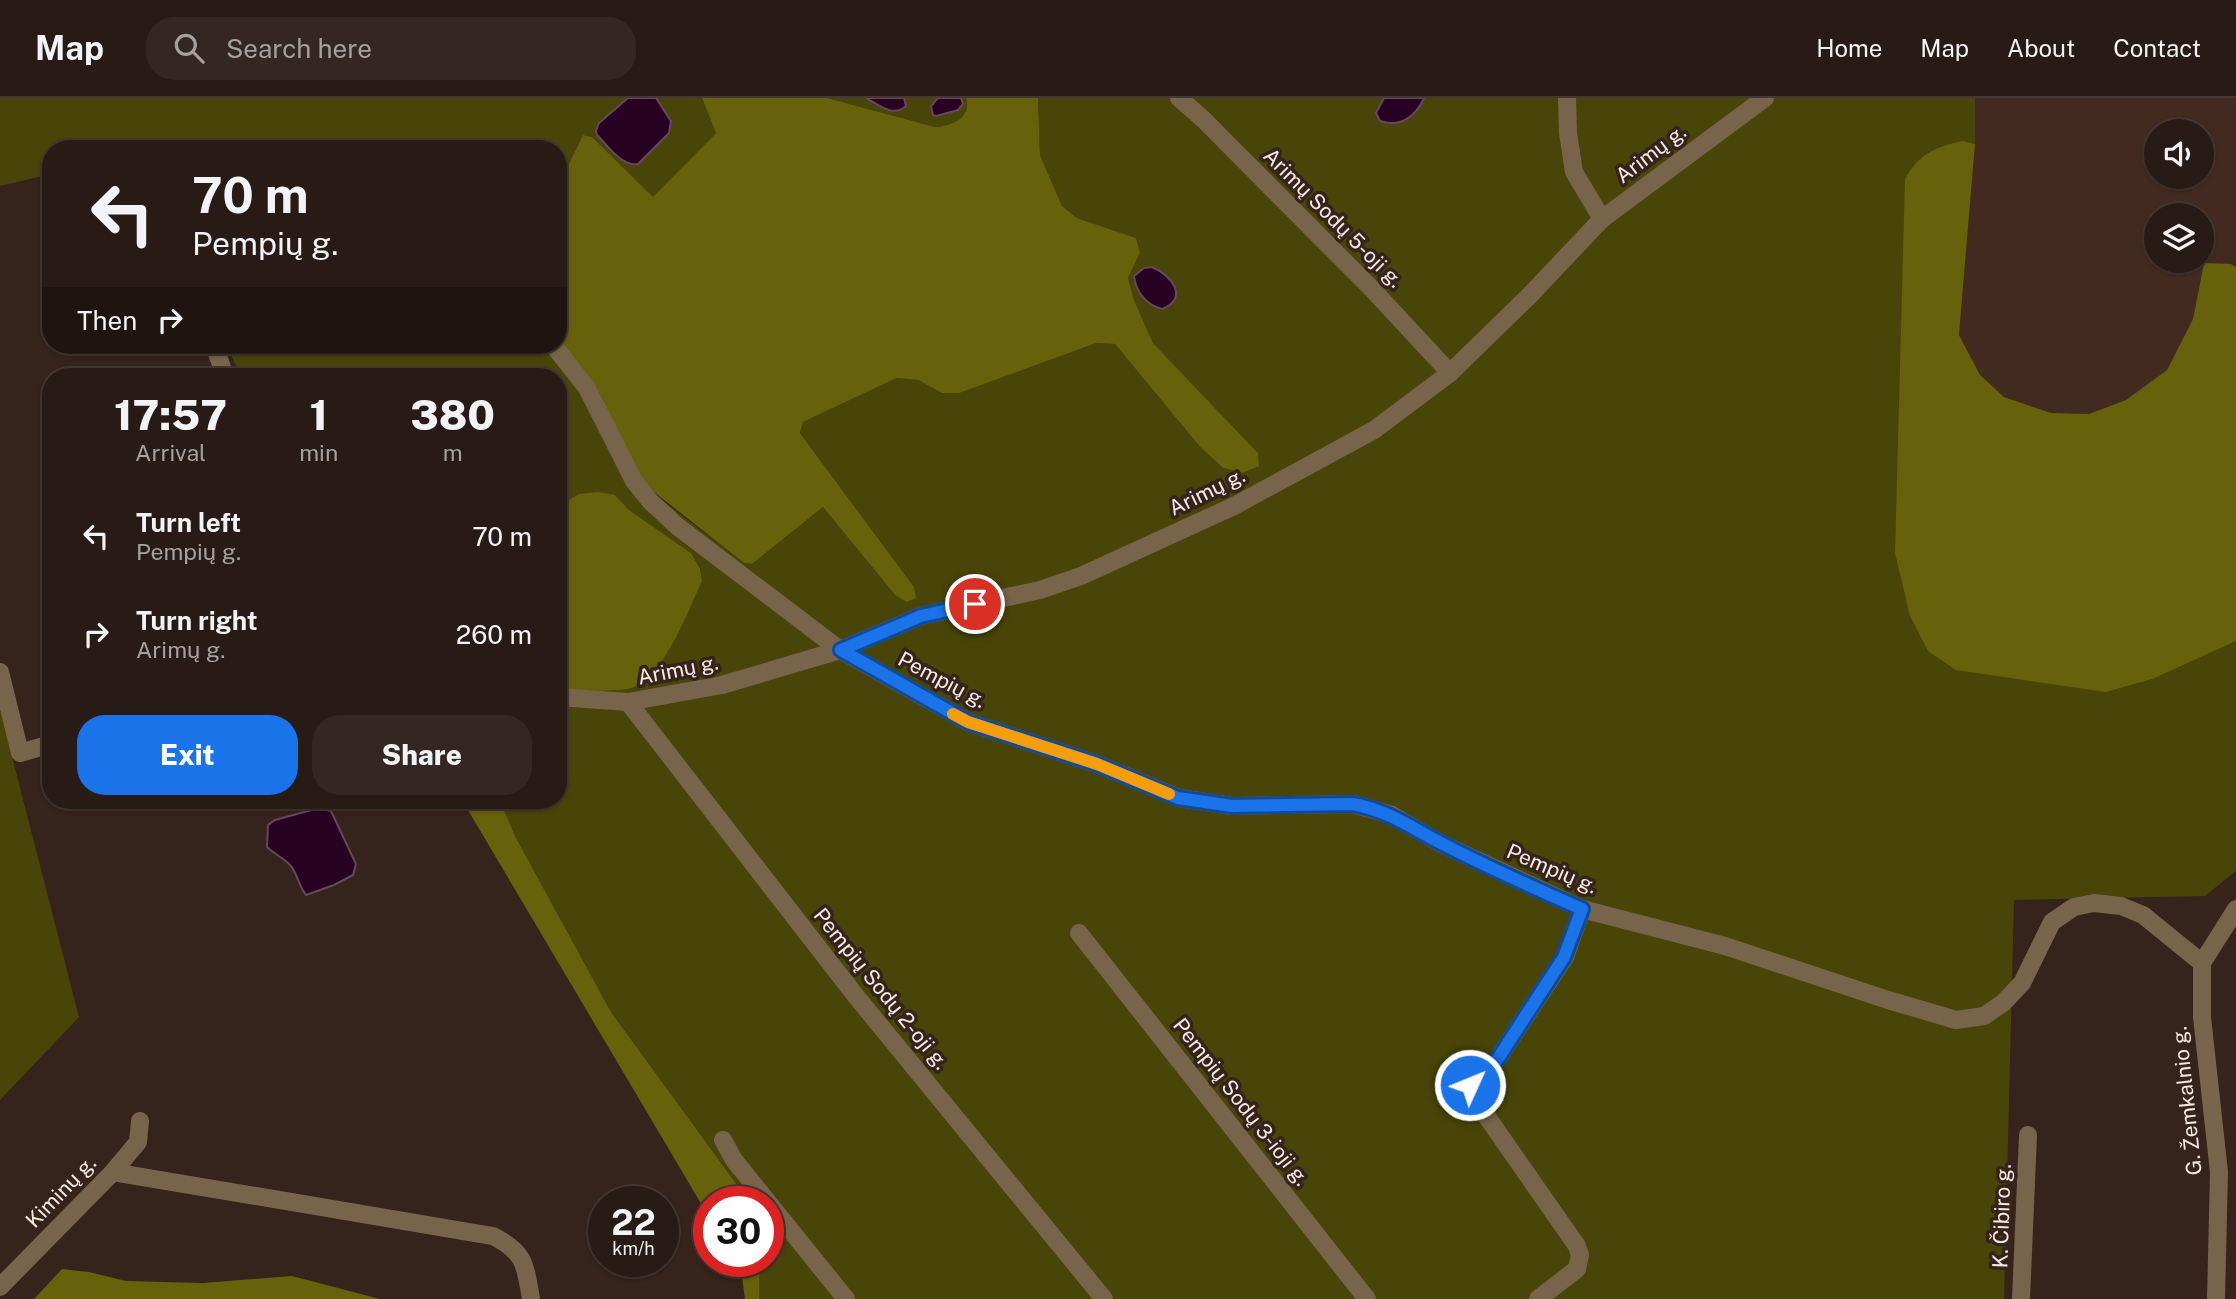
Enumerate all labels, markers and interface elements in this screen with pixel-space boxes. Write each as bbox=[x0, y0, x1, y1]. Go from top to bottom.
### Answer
search box bbox=[146, 17, 636, 80]
text: Map bbox=[35, 29, 104, 67]
icon: search bbox=[170, 29, 208, 67]
text: Search here bbox=[226, 33, 372, 64]
text: Home bbox=[1816, 34, 1882, 62]
text: Map bbox=[1920, 34, 1969, 62]
text: About bbox=[2007, 34, 2075, 62]
text: Contact bbox=[2113, 34, 2201, 62]
street label: Arimų g. bbox=[1611, 119, 1691, 188]
map controls bbox=[2144, 119, 2214, 273]
button: sound bbox=[2144, 119, 2214, 189]
street label: Arimų Sodų 5-oji g. bbox=[1258, 143, 1408, 293]
text: 70 m bbox=[192, 166, 309, 224]
icon: left bbox=[77, 168, 168, 259]
button: layers bbox=[2144, 203, 2214, 273]
text: Pempių g. bbox=[192, 225, 338, 262]
icon: right bbox=[151, 301, 189, 339]
text: Then bbox=[77, 305, 137, 336]
text: 17:57 bbox=[114, 390, 227, 439]
text: 1 bbox=[309, 390, 328, 439]
text: 380 bbox=[410, 390, 495, 439]
text: Arrival bbox=[135, 439, 206, 466]
text: min bbox=[299, 439, 338, 466]
text: m bbox=[443, 439, 463, 466]
street label: Arimų g. bbox=[1165, 462, 1249, 521]
text: Turn left bbox=[136, 507, 241, 538]
icon: left bbox=[77, 517, 115, 555]
text: 70 m bbox=[472, 521, 532, 552]
text: Pempių g. bbox=[136, 538, 241, 565]
pin bbox=[945, 574, 1005, 634]
icon: arrive bbox=[956, 585, 994, 623]
text: Turn right bbox=[136, 605, 258, 636]
icon: right bbox=[77, 615, 115, 653]
text: 260 m bbox=[456, 619, 532, 650]
text: Arimų g. bbox=[136, 636, 226, 663]
street label: Pempių g. bbox=[894, 646, 991, 713]
street label: Arimų g. bbox=[635, 649, 720, 690]
button: Exit bbox=[77, 715, 298, 795]
button: Share bbox=[312, 715, 532, 795]
street label: Pempių g. bbox=[1503, 838, 1601, 899]
street label: Pempių Sodų 2-oji g. bbox=[809, 903, 954, 1074]
street label: Pempių Sodų 3-ioji g. bbox=[1168, 1013, 1315, 1191]
street label: G. Žemkalnio g. bbox=[2166, 1025, 2207, 1177]
position arrow bbox=[1433, 1048, 1507, 1122]
street label: Kiminų g. bbox=[20, 1150, 101, 1233]
street label: K. Čibiro g. bbox=[1987, 1163, 2016, 1269]
speed limit sign: 30 bbox=[693, 1186, 784, 1277]
text: 22 bbox=[611, 1202, 656, 1243]
text: km/h bbox=[612, 1238, 655, 1259]

